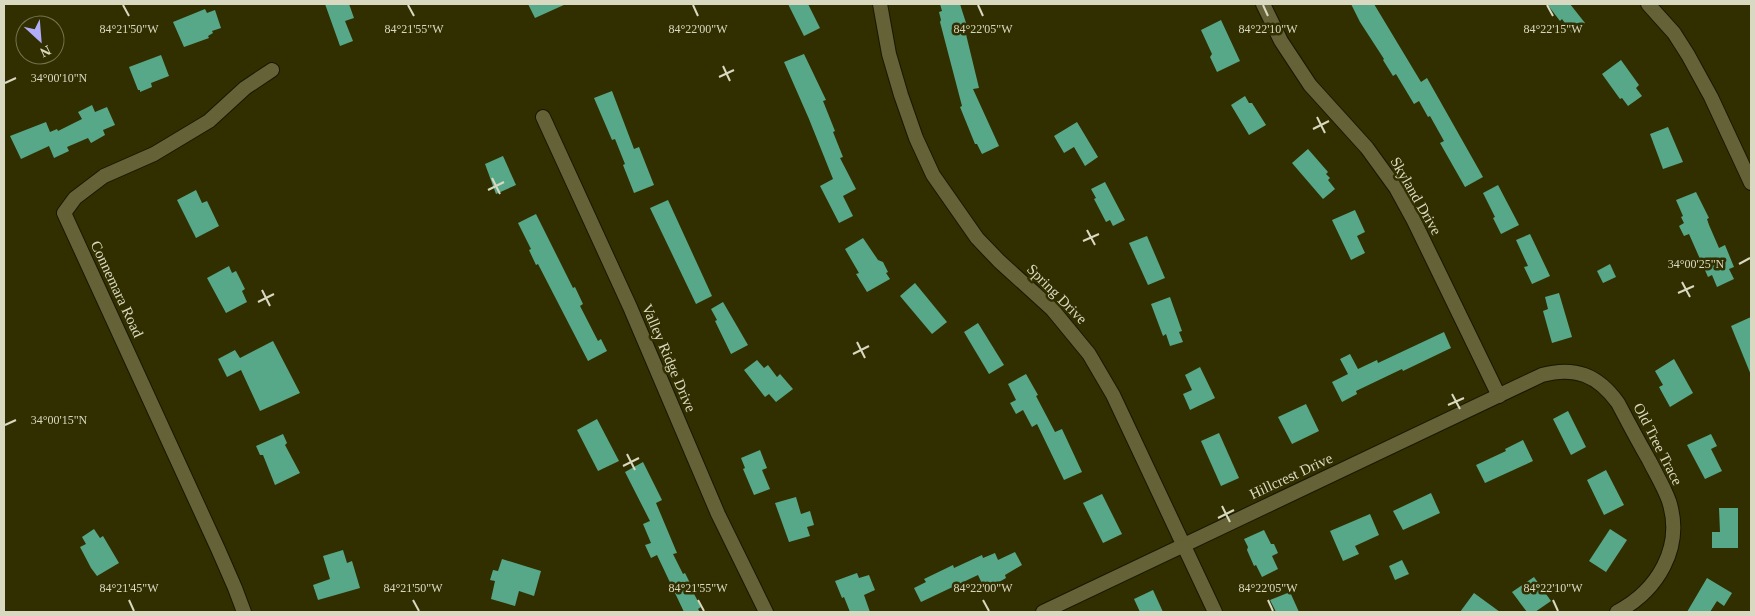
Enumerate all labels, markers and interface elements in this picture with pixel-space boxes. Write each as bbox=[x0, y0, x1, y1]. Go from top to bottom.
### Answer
north arrow bbox=[15, 15, 65, 65]
text: 84°21'50"W bbox=[99, 22, 159, 36]
text: 84°21'55"W bbox=[384, 22, 444, 36]
text: 84°22'00"W bbox=[668, 22, 728, 36]
text: 84°22'05"W bbox=[953, 22, 1013, 36]
text: 84°22'10"W bbox=[1238, 22, 1298, 36]
text: 84°22'15"W bbox=[1523, 22, 1583, 36]
text: N bbox=[38, 42, 53, 60]
text: 34°00'10"N bbox=[31, 71, 88, 85]
street label: Skyland Drive bbox=[1387, 154, 1445, 238]
street label: Connemara Road bbox=[88, 238, 147, 340]
text: 34°00'25"N bbox=[1668, 257, 1725, 271]
street label: Spring Drive bbox=[1024, 261, 1090, 327]
street label: Valley Ridge Drive bbox=[639, 302, 699, 415]
street label: Old Tree Trace bbox=[1630, 400, 1686, 488]
text: 34°00'15"N bbox=[31, 413, 88, 427]
street label: Hillcrest Drive bbox=[1247, 450, 1335, 502]
text: 84°21'45"W bbox=[99, 581, 159, 595]
text: 84°21'50"W bbox=[383, 581, 443, 595]
text: 84°21'55"W bbox=[668, 581, 728, 595]
text: 84°22'00"W bbox=[953, 581, 1013, 595]
text: 84°22'05"W bbox=[1238, 581, 1298, 595]
text: 84°22'10"W bbox=[1523, 581, 1583, 595]

